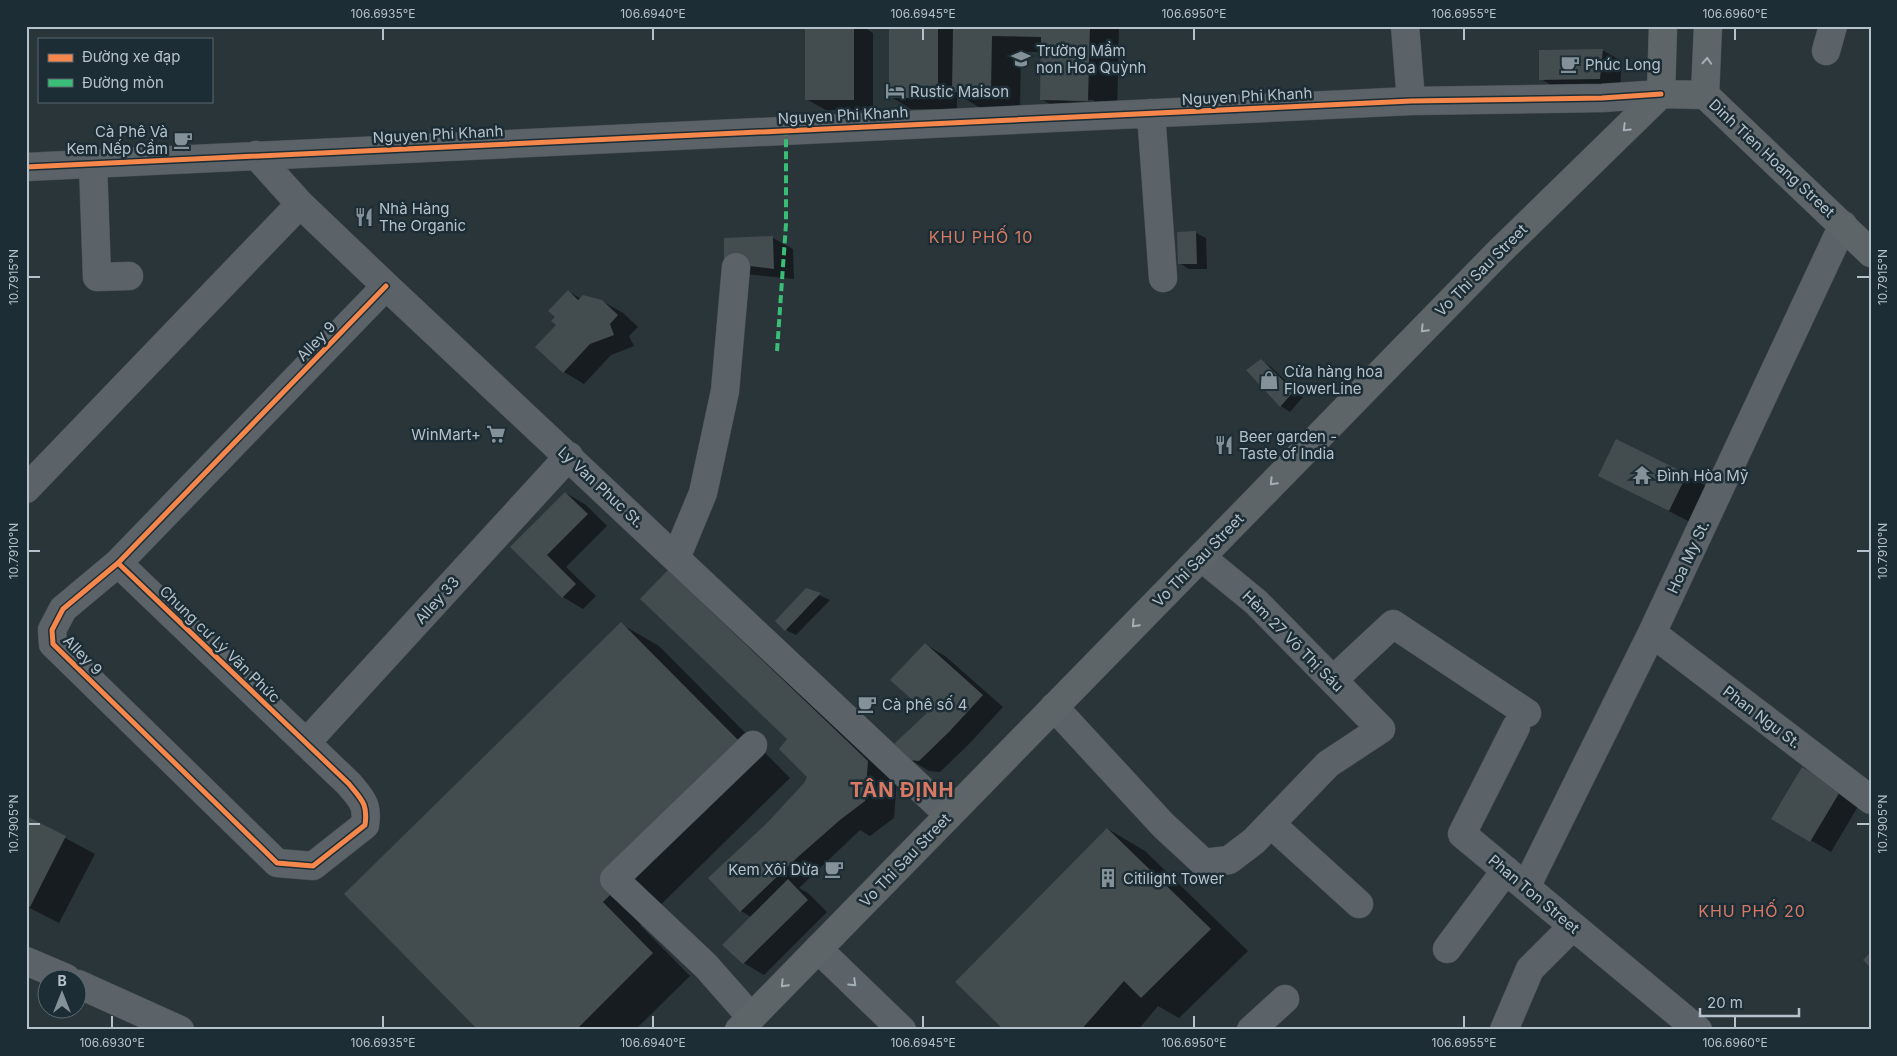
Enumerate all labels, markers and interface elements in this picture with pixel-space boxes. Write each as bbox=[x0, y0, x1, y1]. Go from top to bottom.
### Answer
text: 106.6935°E bbox=[351, 6, 415, 21]
text: 106.6940°E bbox=[620, 6, 686, 21]
text: 106.6945°E bbox=[890, 6, 956, 21]
text: 106.6950°E bbox=[1161, 6, 1227, 21]
text: 106.6955°E bbox=[1432, 6, 1496, 21]
text: 106.6960°E bbox=[1702, 6, 1768, 21]
legend bbox=[38, 38, 212, 102]
place label: Trường Mầm non Hoa Quỳnh bbox=[1036, 41, 1146, 77]
text: Đường xe đạp bbox=[82, 47, 180, 66]
school or university icon: Trường Mầm non Hoa Quỳnh bbox=[1010, 48, 1032, 70]
cafe icon: Phúc Long bbox=[1559, 53, 1581, 75]
place label: Phúc Long bbox=[1585, 55, 1661, 74]
one-way arrow bbox=[1701, 56, 1712, 64]
text: Đường mòn bbox=[82, 73, 164, 92]
hotel icon: Rustic Maison bbox=[884, 80, 906, 102]
place label: Rustic Maison bbox=[910, 82, 1009, 101]
street label: Nguyen Phi Khanh bbox=[1181, 83, 1313, 109]
street label: Dinh Tien Hoang Street bbox=[1705, 95, 1839, 221]
street label: Nguyen Phi Khanh bbox=[777, 102, 909, 128]
street label: Nguyen Phi Khanh bbox=[372, 121, 504, 147]
place label: Cà Phê Và Kem Nếp Cẩm bbox=[66, 122, 168, 158]
one-way arrow bbox=[1622, 122, 1631, 131]
cafe icon: Cà Phê Và Kem Nếp Cẩm bbox=[172, 129, 194, 151]
place label: Nhà Hàng The Organic bbox=[379, 199, 466, 235]
restaurant icon: Nhà Hàng The Organic bbox=[353, 206, 375, 228]
street label: Vo Thi Sau Street bbox=[1431, 220, 1531, 320]
district label: KHU PHỐ 10 bbox=[929, 225, 1033, 247]
text: 10.7915°N bbox=[6, 249, 21, 305]
text: 10.7915°N bbox=[1875, 249, 1890, 305]
street label: Alley 9 bbox=[292, 317, 340, 365]
one-way arrow bbox=[1421, 323, 1430, 332]
place label: Cửa hàng hoa FlowerLine bbox=[1284, 362, 1383, 398]
shop icon: Cửa hàng hoa FlowerLine bbox=[1258, 369, 1280, 391]
supermarket icon: WinMart+ bbox=[485, 423, 507, 445]
place label: WinMart+ bbox=[411, 425, 481, 444]
place label: Beer garden - Taste of India bbox=[1239, 427, 1337, 463]
restaurant icon: Beer garden - Taste of India bbox=[1213, 434, 1235, 456]
street label: Ly Van Phuc St. bbox=[554, 442, 648, 532]
temple icon: Đình Hòa Mỹ bbox=[1631, 464, 1653, 486]
place label: Đình Hòa Mỹ bbox=[1657, 466, 1749, 485]
one-way arrow bbox=[1270, 477, 1279, 486]
street label: Vo Thi Sau Street bbox=[1149, 509, 1248, 611]
street label: Hoa My St. bbox=[1663, 518, 1713, 596]
text: 10.7910°N bbox=[6, 523, 21, 579]
text: 10.7910°N bbox=[1875, 523, 1890, 579]
street label: Alley 33 bbox=[411, 572, 463, 628]
street label: Chung cư Lý Văn Phức bbox=[156, 581, 284, 707]
street label: Hẻm 27 Võ Thị Sáu bbox=[1238, 586, 1348, 696]
one-way arrow bbox=[1132, 618, 1141, 627]
street label: Alley 9 bbox=[59, 631, 107, 679]
street label: Phan Ngu St. bbox=[1719, 682, 1805, 752]
cafe icon: Cà phê số 4 bbox=[856, 693, 878, 715]
place label: Cà phê số 4 bbox=[882, 695, 967, 714]
district label: TÂN ĐỊNH bbox=[850, 778, 954, 802]
text: 10.7905°N bbox=[6, 795, 21, 853]
text: 10.7905°N bbox=[1875, 795, 1890, 853]
street label: Vo Thi Sau Street bbox=[856, 809, 955, 911]
street label: Phan Ton Street bbox=[1485, 850, 1583, 938]
cafe icon: Kem Xôi Dừa bbox=[823, 858, 845, 880]
place label: Kem Xôi Dừa bbox=[728, 860, 819, 879]
building icon: Citilight Tower bbox=[1097, 867, 1119, 889]
place label: Citilight Tower bbox=[1123, 869, 1225, 888]
district label: KHU PHỐ 20 bbox=[1698, 899, 1806, 921]
north arrow bbox=[38, 968, 88, 1018]
text: B bbox=[57, 972, 67, 989]
one-way arrow bbox=[848, 977, 857, 986]
one-way arrow bbox=[781, 978, 790, 987]
scale bar bbox=[1700, 986, 1798, 1018]
text: 20 m bbox=[1707, 993, 1743, 1012]
text: 106.6930°E bbox=[79, 1035, 145, 1050]
text: 106.6935°E bbox=[351, 1035, 415, 1050]
text: 106.6940°E bbox=[620, 1035, 686, 1050]
text: 106.6945°E bbox=[890, 1035, 956, 1050]
text: 106.6950°E bbox=[1161, 1035, 1227, 1050]
text: 106.6955°E bbox=[1432, 1035, 1496, 1050]
text: 106.6960°E bbox=[1702, 1035, 1768, 1050]

